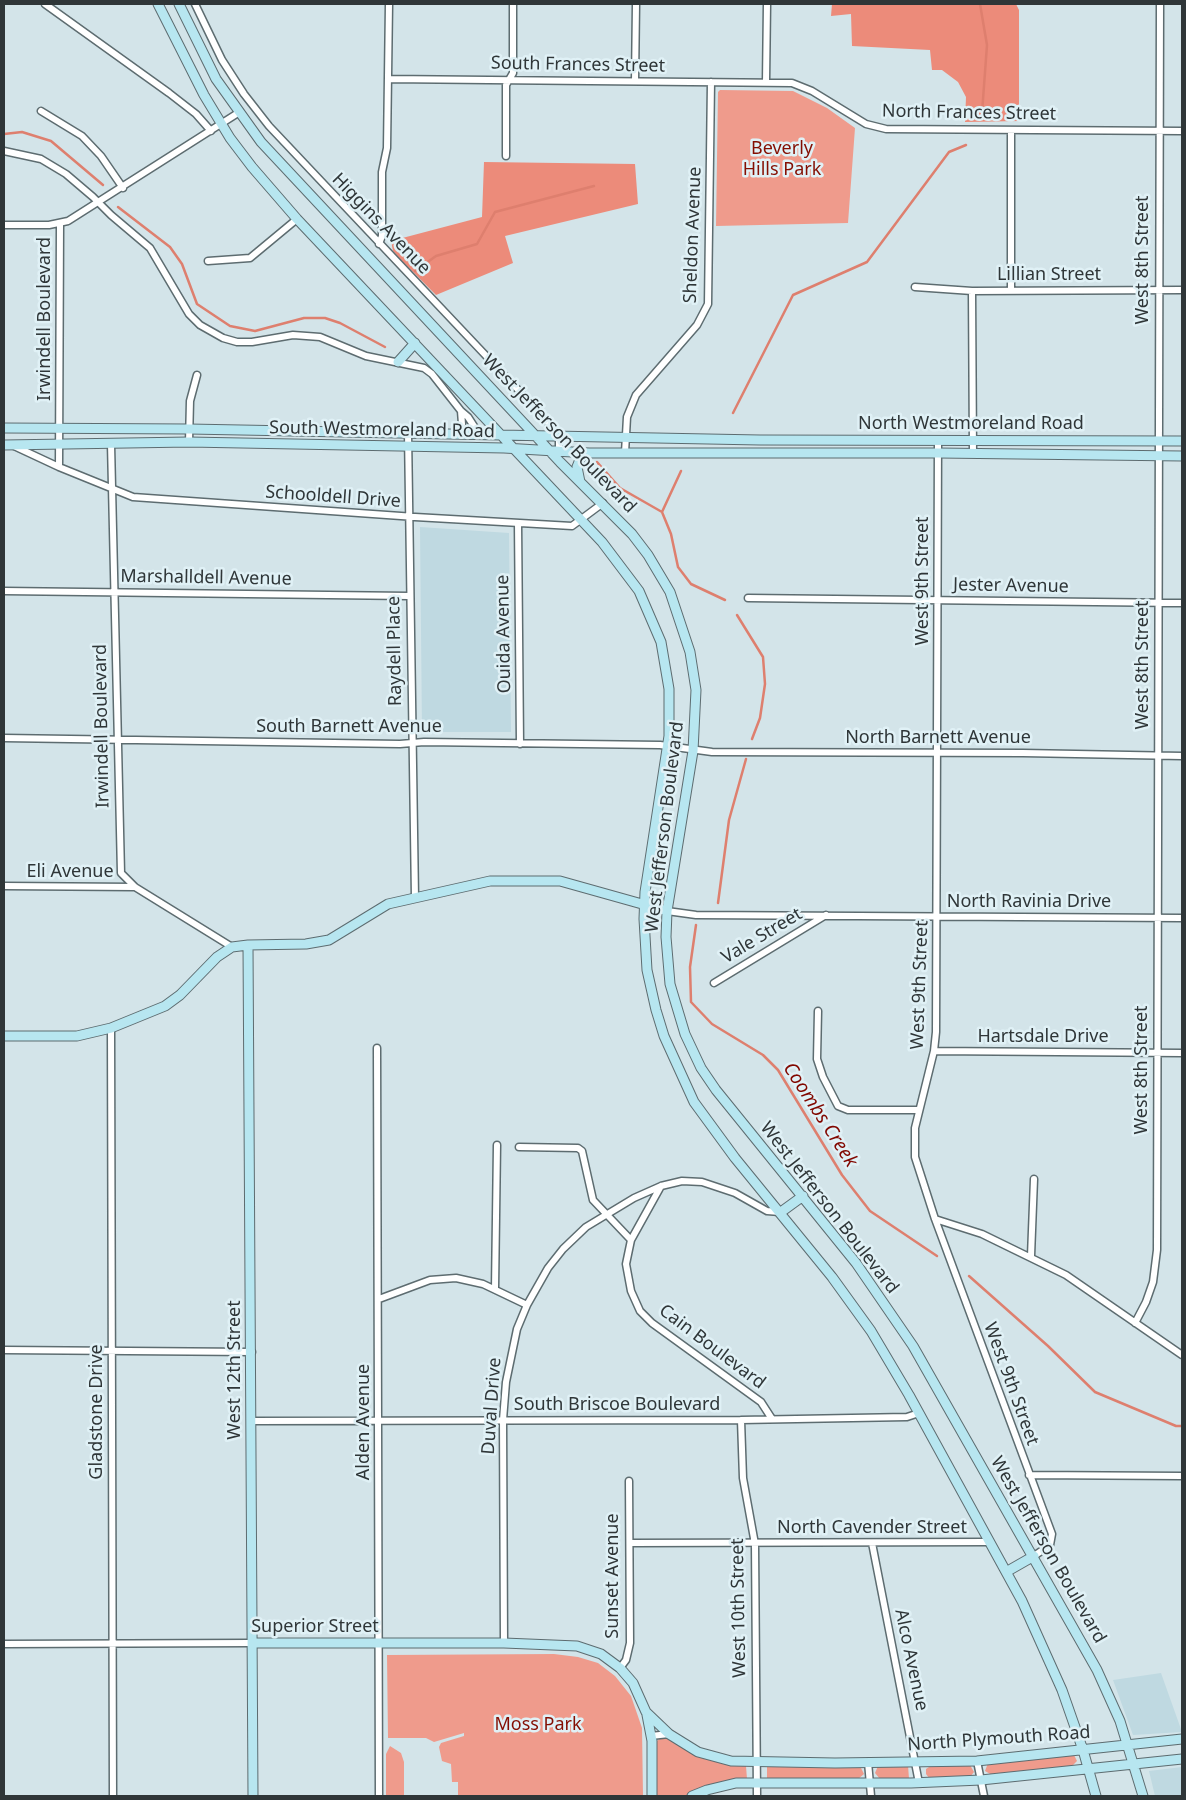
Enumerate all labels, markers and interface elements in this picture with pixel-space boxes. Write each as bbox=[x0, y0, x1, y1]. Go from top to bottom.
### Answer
street label: South Frances Street bbox=[491, 53, 665, 77]
street label: North Frances Street bbox=[882, 101, 1056, 125]
park label: Beverly Hills Park bbox=[743, 138, 821, 180]
street label: Sheldon Avenue bbox=[680, 166, 706, 304]
street label: Higgins Avenue bbox=[327, 169, 435, 279]
street label: West 8th Street bbox=[1132, 195, 1154, 325]
street label: Irwindell Boulevard bbox=[34, 237, 56, 401]
street label: Lillian Street bbox=[997, 264, 1101, 286]
street label: West Jefferson Boulevard bbox=[478, 350, 640, 518]
street label: North Westmoreland Road bbox=[858, 413, 1084, 435]
street label: South Westmoreland Road bbox=[269, 417, 495, 443]
street label: Schooldell Drive bbox=[265, 481, 401, 513]
street label: West 9th Street bbox=[912, 516, 934, 646]
street label: Marshalldell Avenue bbox=[120, 566, 292, 590]
street label: Ouida Avenue bbox=[492, 574, 516, 694]
street label: Jester Avenue bbox=[953, 574, 1069, 598]
street label: Raydell Place bbox=[383, 596, 407, 706]
street label: West 8th Street bbox=[1132, 600, 1154, 730]
street label: Irwindell Boulevard bbox=[90, 644, 114, 808]
street label: South Barnett Avenue bbox=[256, 716, 442, 738]
street label: West Jefferson Boulevard bbox=[641, 720, 689, 934]
street label: North Barnett Avenue bbox=[845, 727, 1031, 749]
street label: Eli Avenue bbox=[26, 861, 114, 883]
street label: North Ravinia Drive bbox=[947, 891, 1111, 913]
street label: Vale Street bbox=[718, 903, 806, 969]
street label: West 9th Street bbox=[907, 920, 933, 1050]
street label: West 8th Street bbox=[1131, 1005, 1153, 1135]
street label: Hartsdale Drive bbox=[977, 1026, 1109, 1048]
water label: Coombs Creek bbox=[778, 1058, 862, 1172]
street label: West Jefferson Boulevard bbox=[755, 1118, 903, 1298]
street label: West 12th Street bbox=[224, 1300, 246, 1440]
street label: Cain Boulevard bbox=[655, 1300, 769, 1394]
street label: West 9th Street bbox=[979, 1320, 1043, 1448]
street label: Gladstone Drive bbox=[86, 1344, 108, 1480]
street label: Duval Drive bbox=[478, 1357, 506, 1455]
street label: Alden Avenue bbox=[353, 1364, 375, 1480]
street label: South Briscoe Boulevard bbox=[514, 1394, 720, 1416]
street label: West Jefferson Boulevard bbox=[986, 1453, 1110, 1647]
street label: Sunset Avenue bbox=[602, 1513, 624, 1639]
street label: North Cavender Street bbox=[777, 1517, 967, 1539]
street label: West 10th Street bbox=[727, 1538, 751, 1678]
street label: Alco Avenue bbox=[890, 1607, 932, 1713]
street label: Superior Street bbox=[251, 1616, 379, 1638]
park label: Moss Park bbox=[494, 1714, 582, 1736]
street label: North Plymouth Road bbox=[907, 1722, 1091, 1756]

